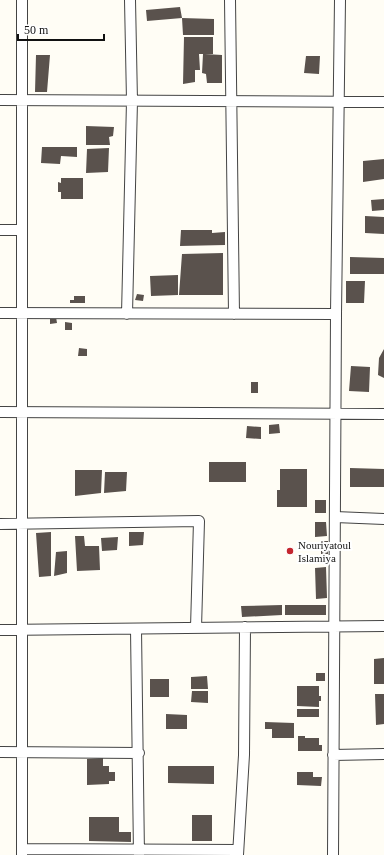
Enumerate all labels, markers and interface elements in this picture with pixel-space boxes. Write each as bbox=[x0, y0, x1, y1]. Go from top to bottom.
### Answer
scale bar bbox=[18, 16, 104, 42]
text: 50 m bbox=[24, 23, 49, 37]
place label: Nouriyatoul Islamiya bbox=[298, 539, 351, 564]
marker: Nouriyatoul Islamiya bbox=[285, 546, 295, 556]

